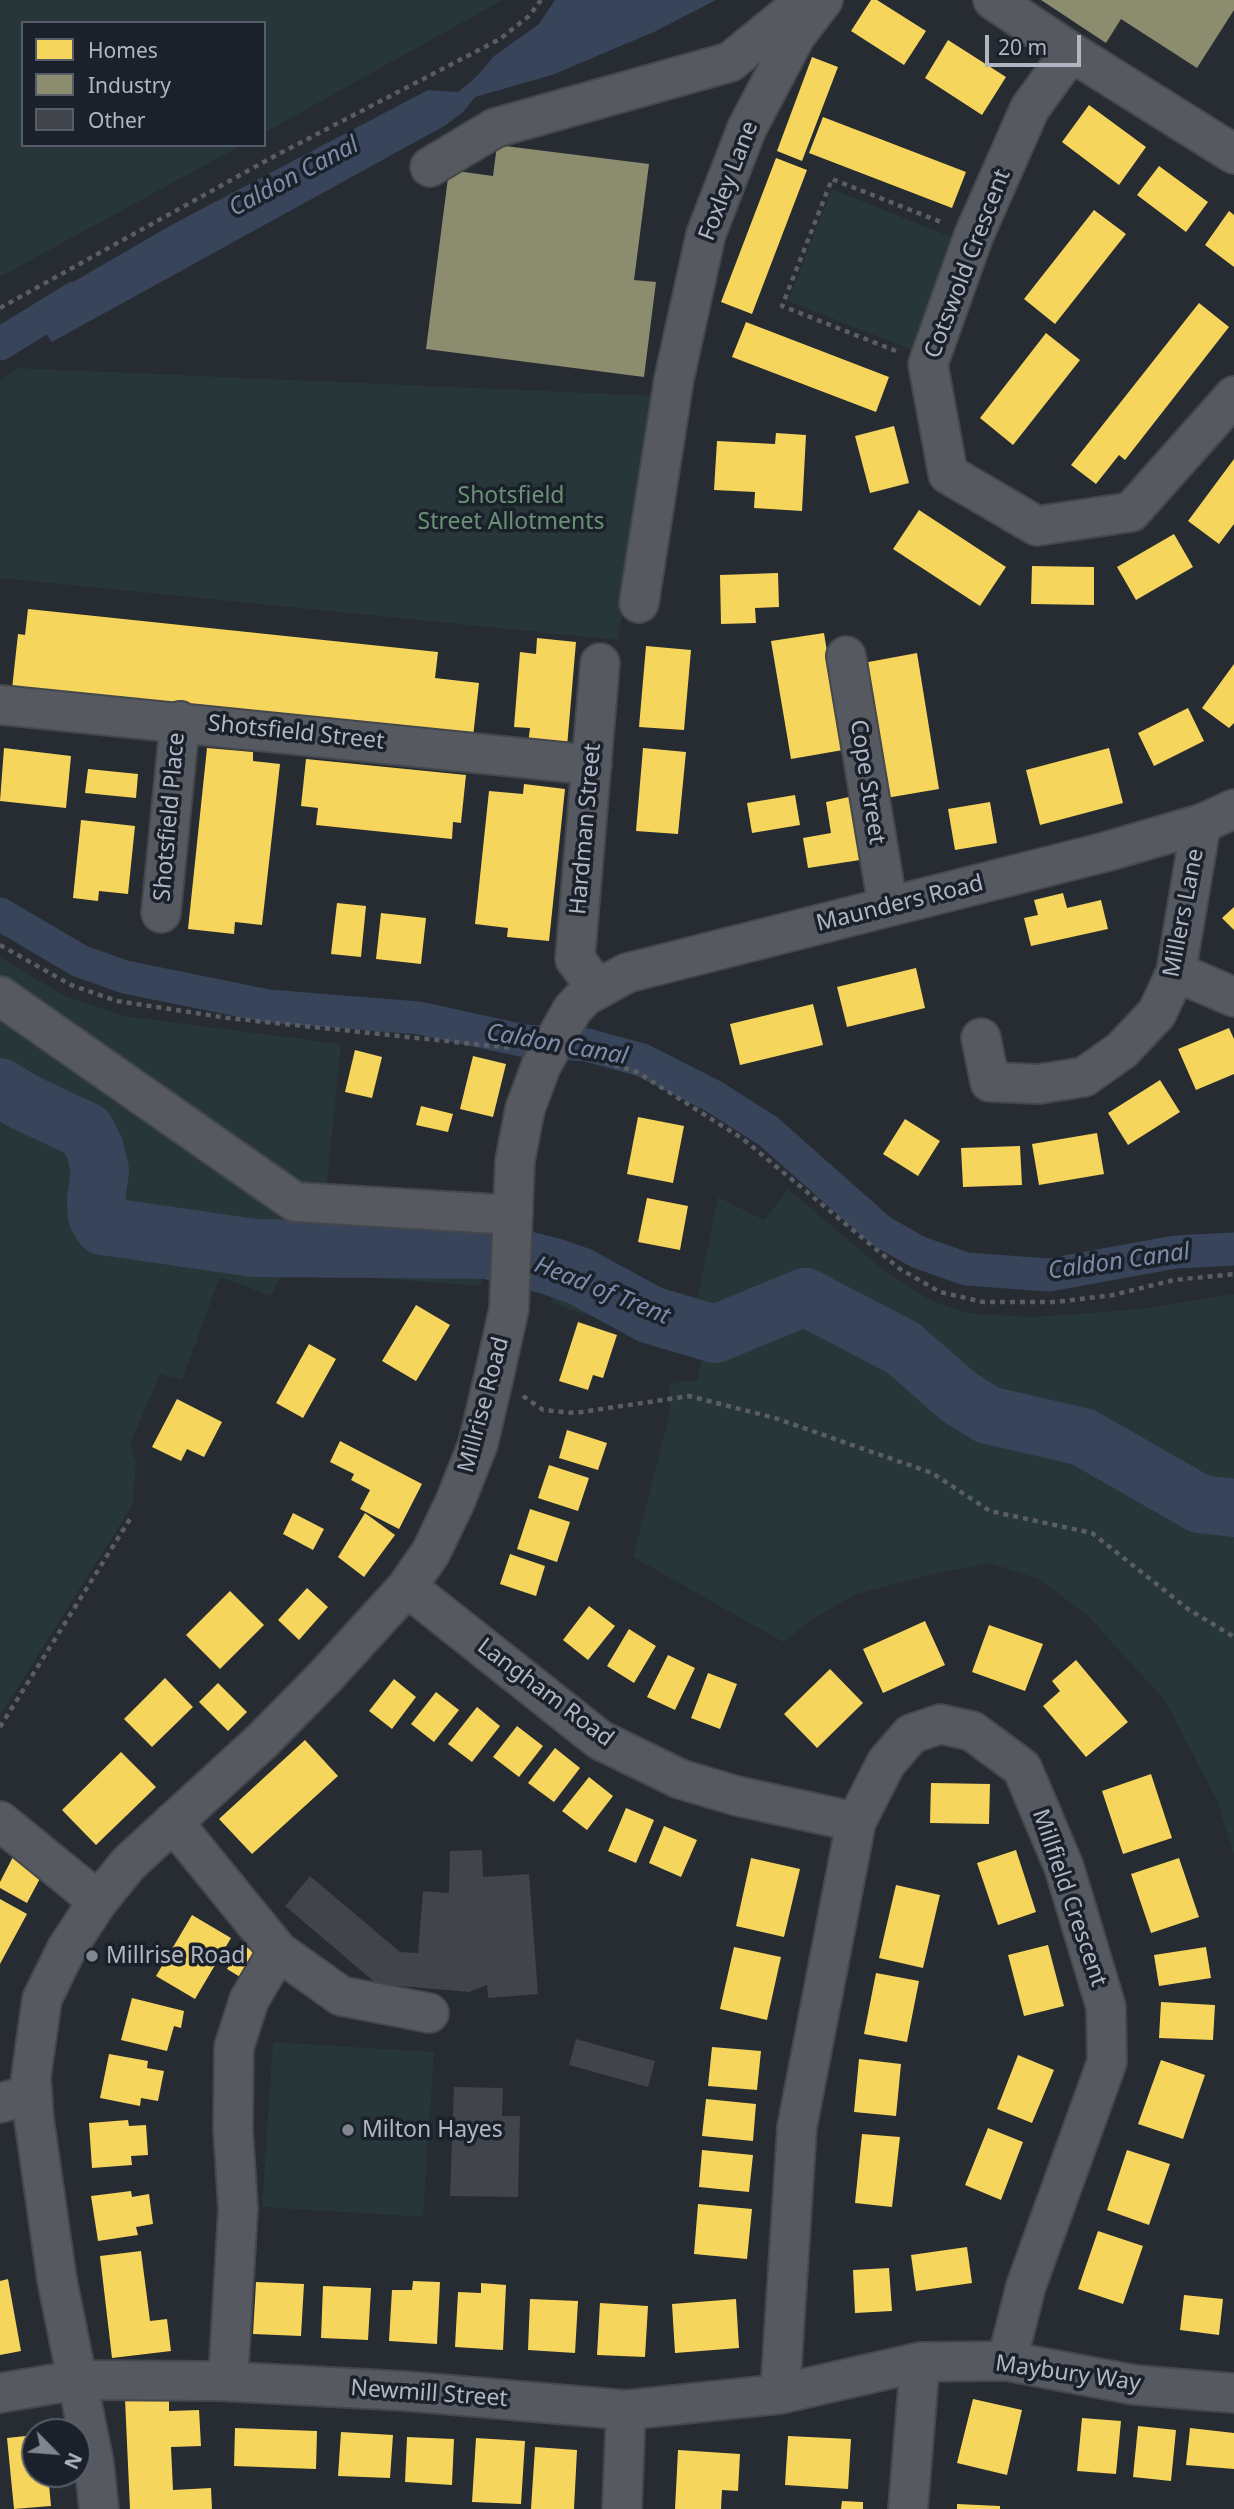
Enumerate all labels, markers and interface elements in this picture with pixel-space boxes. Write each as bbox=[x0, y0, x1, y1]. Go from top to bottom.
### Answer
legend bbox=[21, 21, 266, 147]
scale bar bbox=[989, 21, 1085, 65]
text: 20 m bbox=[998, 33, 1047, 61]
text: Homes bbox=[88, 36, 158, 64]
text: Industry bbox=[88, 71, 171, 99]
text: Other bbox=[88, 106, 145, 134]
street label: Foxley Lane bbox=[694, 117, 764, 245]
water label: Caldon Canal bbox=[224, 131, 364, 223]
street label: Cotswold Crescent bbox=[919, 166, 1017, 362]
park label: Shotsfield Street Allotments bbox=[418, 482, 604, 536]
street label: Shotsfield Street bbox=[206, 710, 386, 756]
street label: Cope Street bbox=[844, 718, 890, 846]
street label: Shotsfield Place bbox=[149, 731, 191, 903]
street label: Hardman Street bbox=[565, 742, 607, 916]
street label: Millers Lane bbox=[1158, 846, 1210, 980]
street label: Maunders Road bbox=[814, 870, 986, 938]
water label: Caldon Canal bbox=[484, 1018, 630, 1072]
water label: Caldon Canal bbox=[1046, 1238, 1192, 1286]
water label: Head of Trent bbox=[530, 1251, 674, 1331]
street label: Millrise Road bbox=[453, 1334, 515, 1476]
street label: Langham Road bbox=[472, 1633, 618, 1753]
street label: Millfield Crescent bbox=[1026, 1806, 1112, 1990]
place label: Millrise Road bbox=[106, 1942, 245, 1970]
marker: Millrise Road bbox=[84, 1948, 100, 1964]
place label: Milton Hayes bbox=[362, 2116, 503, 2144]
marker: Milton Hayes bbox=[340, 2122, 356, 2138]
street label: Maybury Way bbox=[993, 2350, 1143, 2398]
street label: Newmill Street bbox=[349, 2375, 509, 2413]
north arrow bbox=[21, 2418, 91, 2488]
text: N bbox=[58, 2449, 88, 2474]

